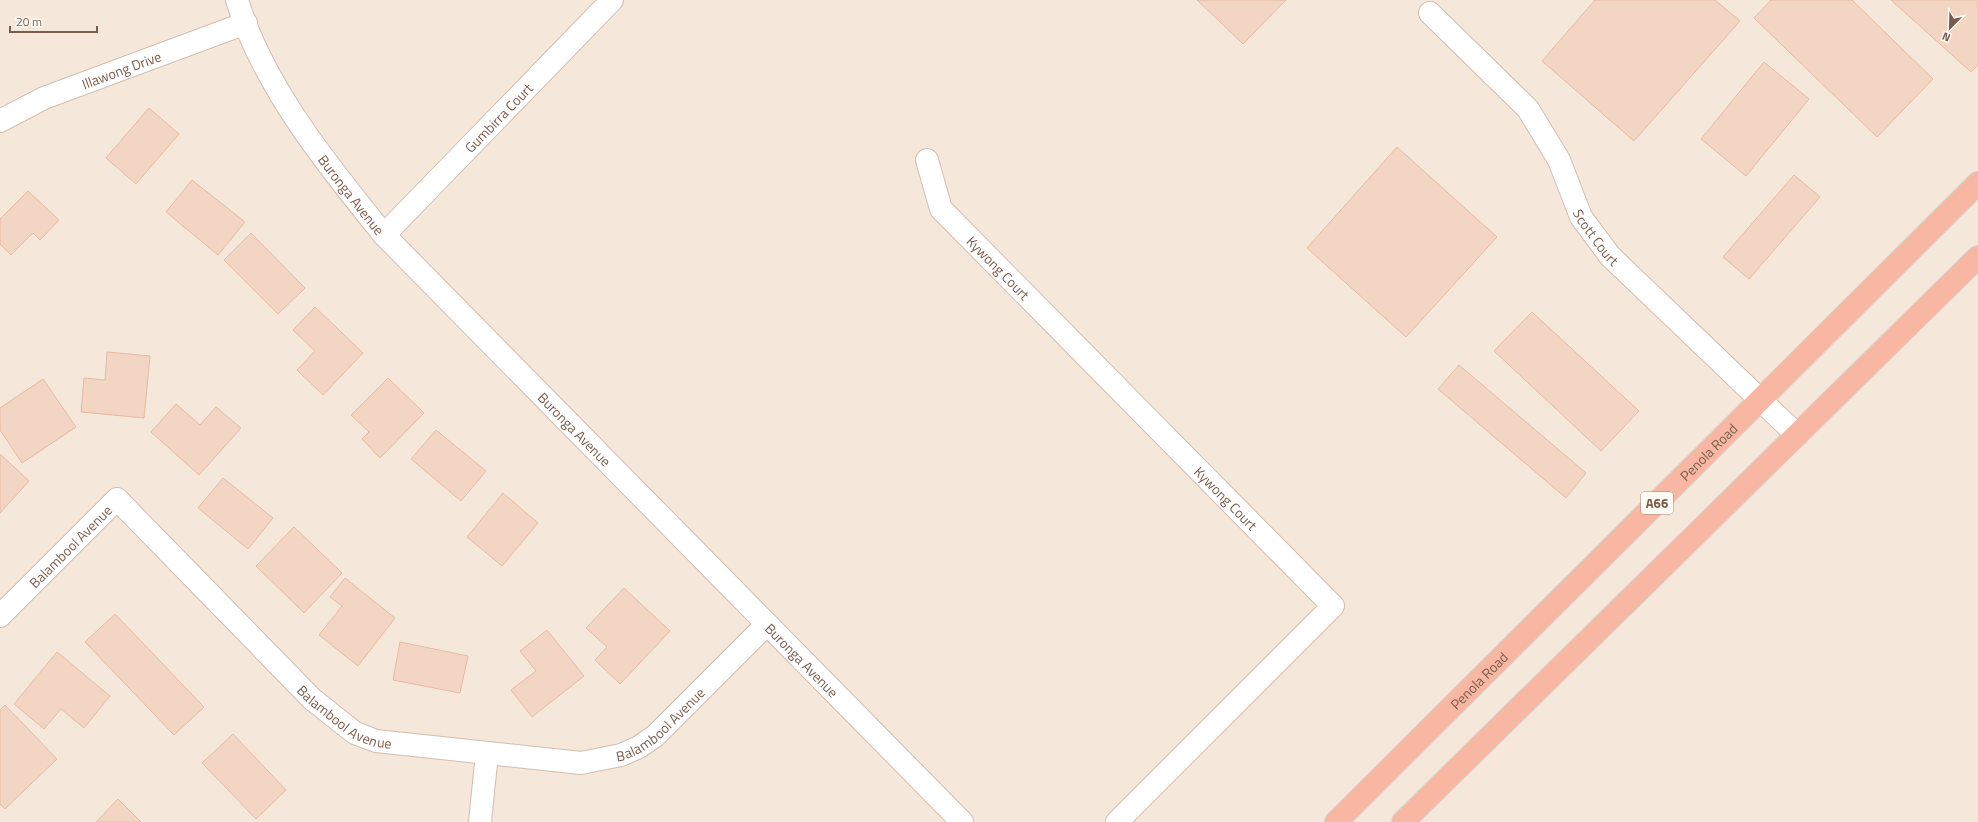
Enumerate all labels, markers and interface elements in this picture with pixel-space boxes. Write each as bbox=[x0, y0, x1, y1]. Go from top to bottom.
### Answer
scale bar bbox=[10, 8, 97, 34]
north arrow bbox=[1930, 8, 1970, 48]
text: 20 m bbox=[16, 12, 42, 31]
text: N bbox=[1939, 28, 1953, 46]
street label: Illawong Drive bbox=[78, 45, 164, 94]
street label: Gumbirra Court bbox=[459, 78, 537, 157]
street label: Buronga Avenue bbox=[314, 150, 390, 239]
street label: Scott Court bbox=[1568, 206, 1624, 270]
street label: Kywong Court bbox=[962, 231, 1035, 304]
street label: Buronga Avenue bbox=[533, 387, 616, 471]
street label: Penola Road bbox=[1674, 418, 1742, 485]
street label: Kywong Court bbox=[1190, 461, 1263, 535]
road number: A66 bbox=[1641, 492, 1673, 514]
street label: Balambool Avenue bbox=[24, 500, 116, 592]
street label: Buronga Avenue bbox=[761, 618, 844, 702]
street label: Penola Road bbox=[1445, 647, 1512, 714]
street label: Balambool Avenue bbox=[293, 680, 393, 753]
street label: Balambool Avenue bbox=[614, 682, 709, 766]

